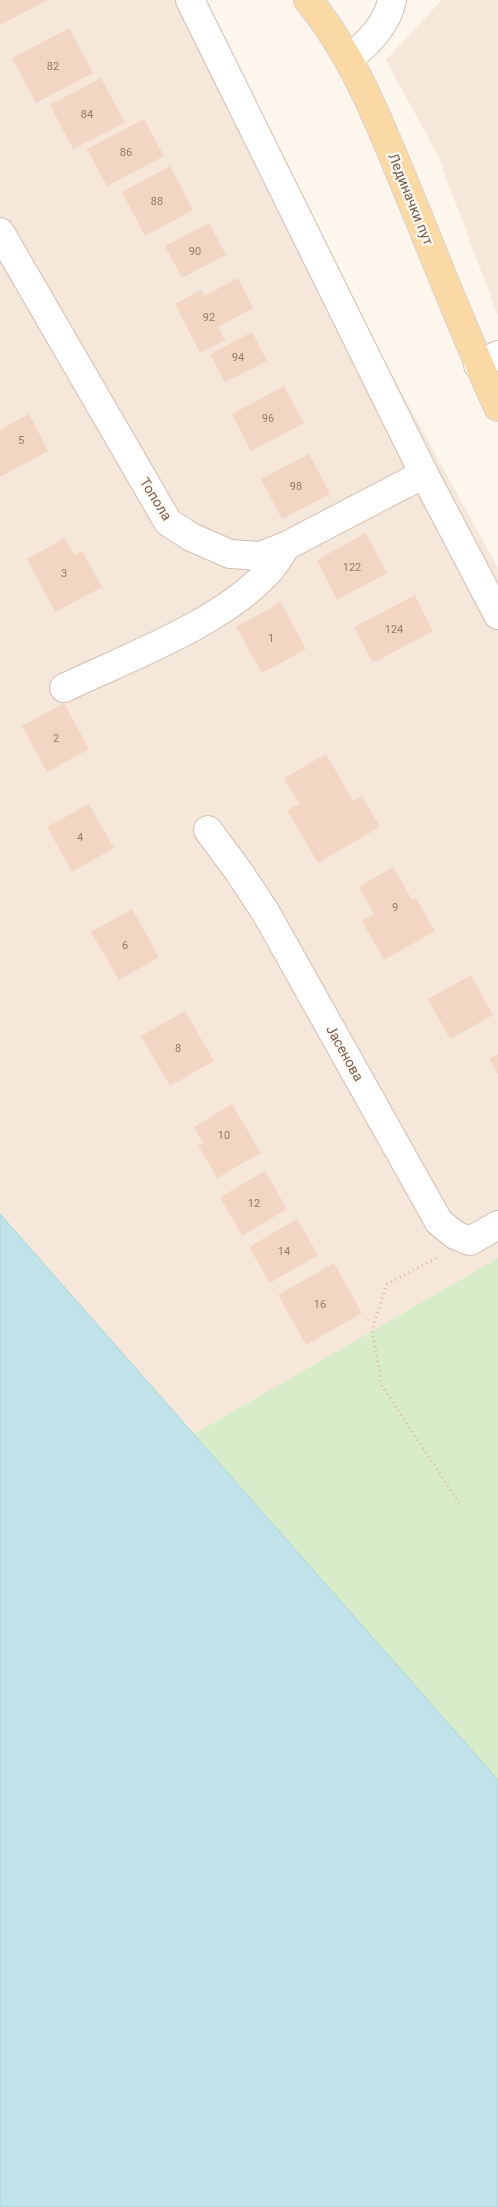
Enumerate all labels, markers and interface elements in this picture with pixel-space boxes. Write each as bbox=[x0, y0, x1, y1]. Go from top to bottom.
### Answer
house number: 82 bbox=[47, 60, 59, 73]
house number: 84 bbox=[81, 108, 93, 121]
house number: 86 bbox=[120, 146, 132, 159]
street label: Лединачки пут bbox=[385, 151, 437, 248]
house number: 88 bbox=[151, 195, 163, 208]
house number: 90 bbox=[189, 245, 201, 258]
house number: 92 bbox=[203, 311, 215, 324]
house number: 94 bbox=[232, 351, 244, 364]
house number: 96 bbox=[262, 412, 274, 425]
house number: 5 bbox=[18, 434, 24, 447]
street label: Топола bbox=[137, 475, 175, 523]
house number: 98 bbox=[290, 480, 302, 493]
house number: 122 bbox=[343, 561, 361, 574]
house number: 3 bbox=[61, 567, 67, 580]
house number: 124 bbox=[385, 623, 403, 636]
house number: 1 bbox=[268, 632, 274, 645]
house number: 2 bbox=[53, 732, 59, 745]
house number: 4 bbox=[77, 831, 83, 844]
house number: 9 bbox=[392, 901, 398, 914]
house number: 6 bbox=[122, 939, 128, 952]
street label: Јасенова bbox=[323, 1022, 367, 1084]
house number: 8 bbox=[175, 1042, 181, 1055]
house number: 10 bbox=[218, 1129, 230, 1142]
house number: 12 bbox=[248, 1197, 260, 1210]
house number: 14 bbox=[278, 1245, 290, 1258]
house number: 16 bbox=[314, 1298, 326, 1311]

